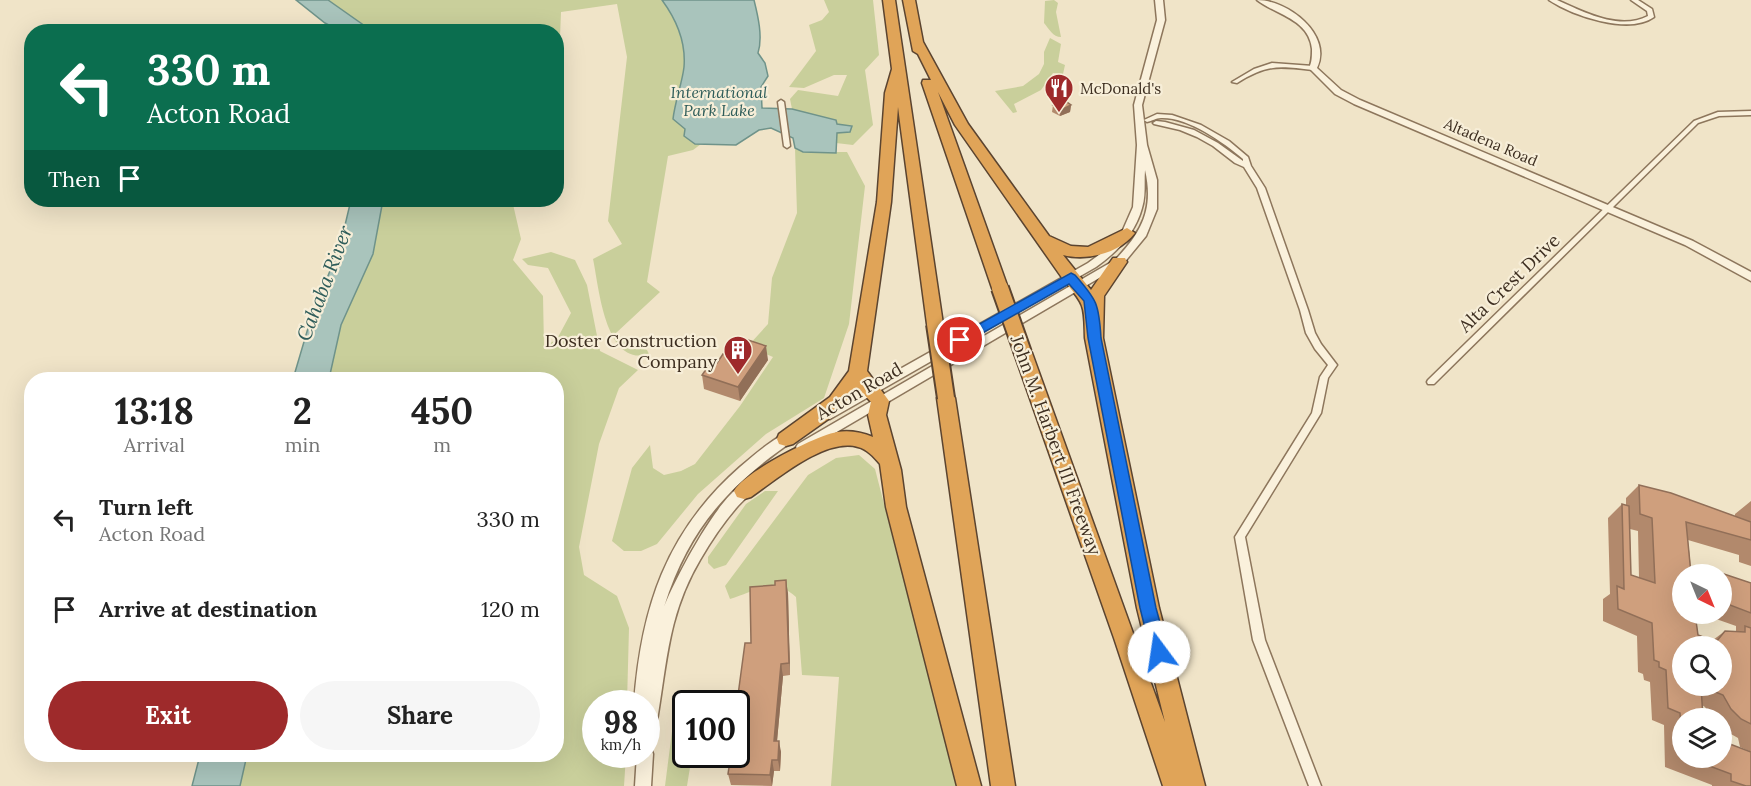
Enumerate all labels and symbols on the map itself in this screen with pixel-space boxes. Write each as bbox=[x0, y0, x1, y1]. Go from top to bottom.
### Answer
restaurant icon: McDonald's bbox=[1043, 72, 1075, 114]
place label: McDonald's bbox=[1080, 79, 1161, 98]
water label: International Park Lake bbox=[671, 82, 768, 120]
street label: Altadena Road bbox=[1440, 113, 1541, 170]
water label: Cahaba River bbox=[291, 221, 358, 344]
street label: Alta Crest Drive bbox=[1453, 229, 1565, 338]
pin bbox=[934, 314, 985, 365]
place label: Doster Construction Company bbox=[545, 329, 717, 373]
street label: John M. Harbert III Freeway bbox=[1005, 331, 1107, 559]
building icon: Doster Construction Company bbox=[722, 334, 754, 376]
street label: Acton Road bbox=[811, 357, 906, 425]
north arrow bbox=[1672, 564, 1732, 624]
position arrow bbox=[1127, 620, 1191, 684]
speed limit sign: 100 bbox=[672, 690, 750, 768]

